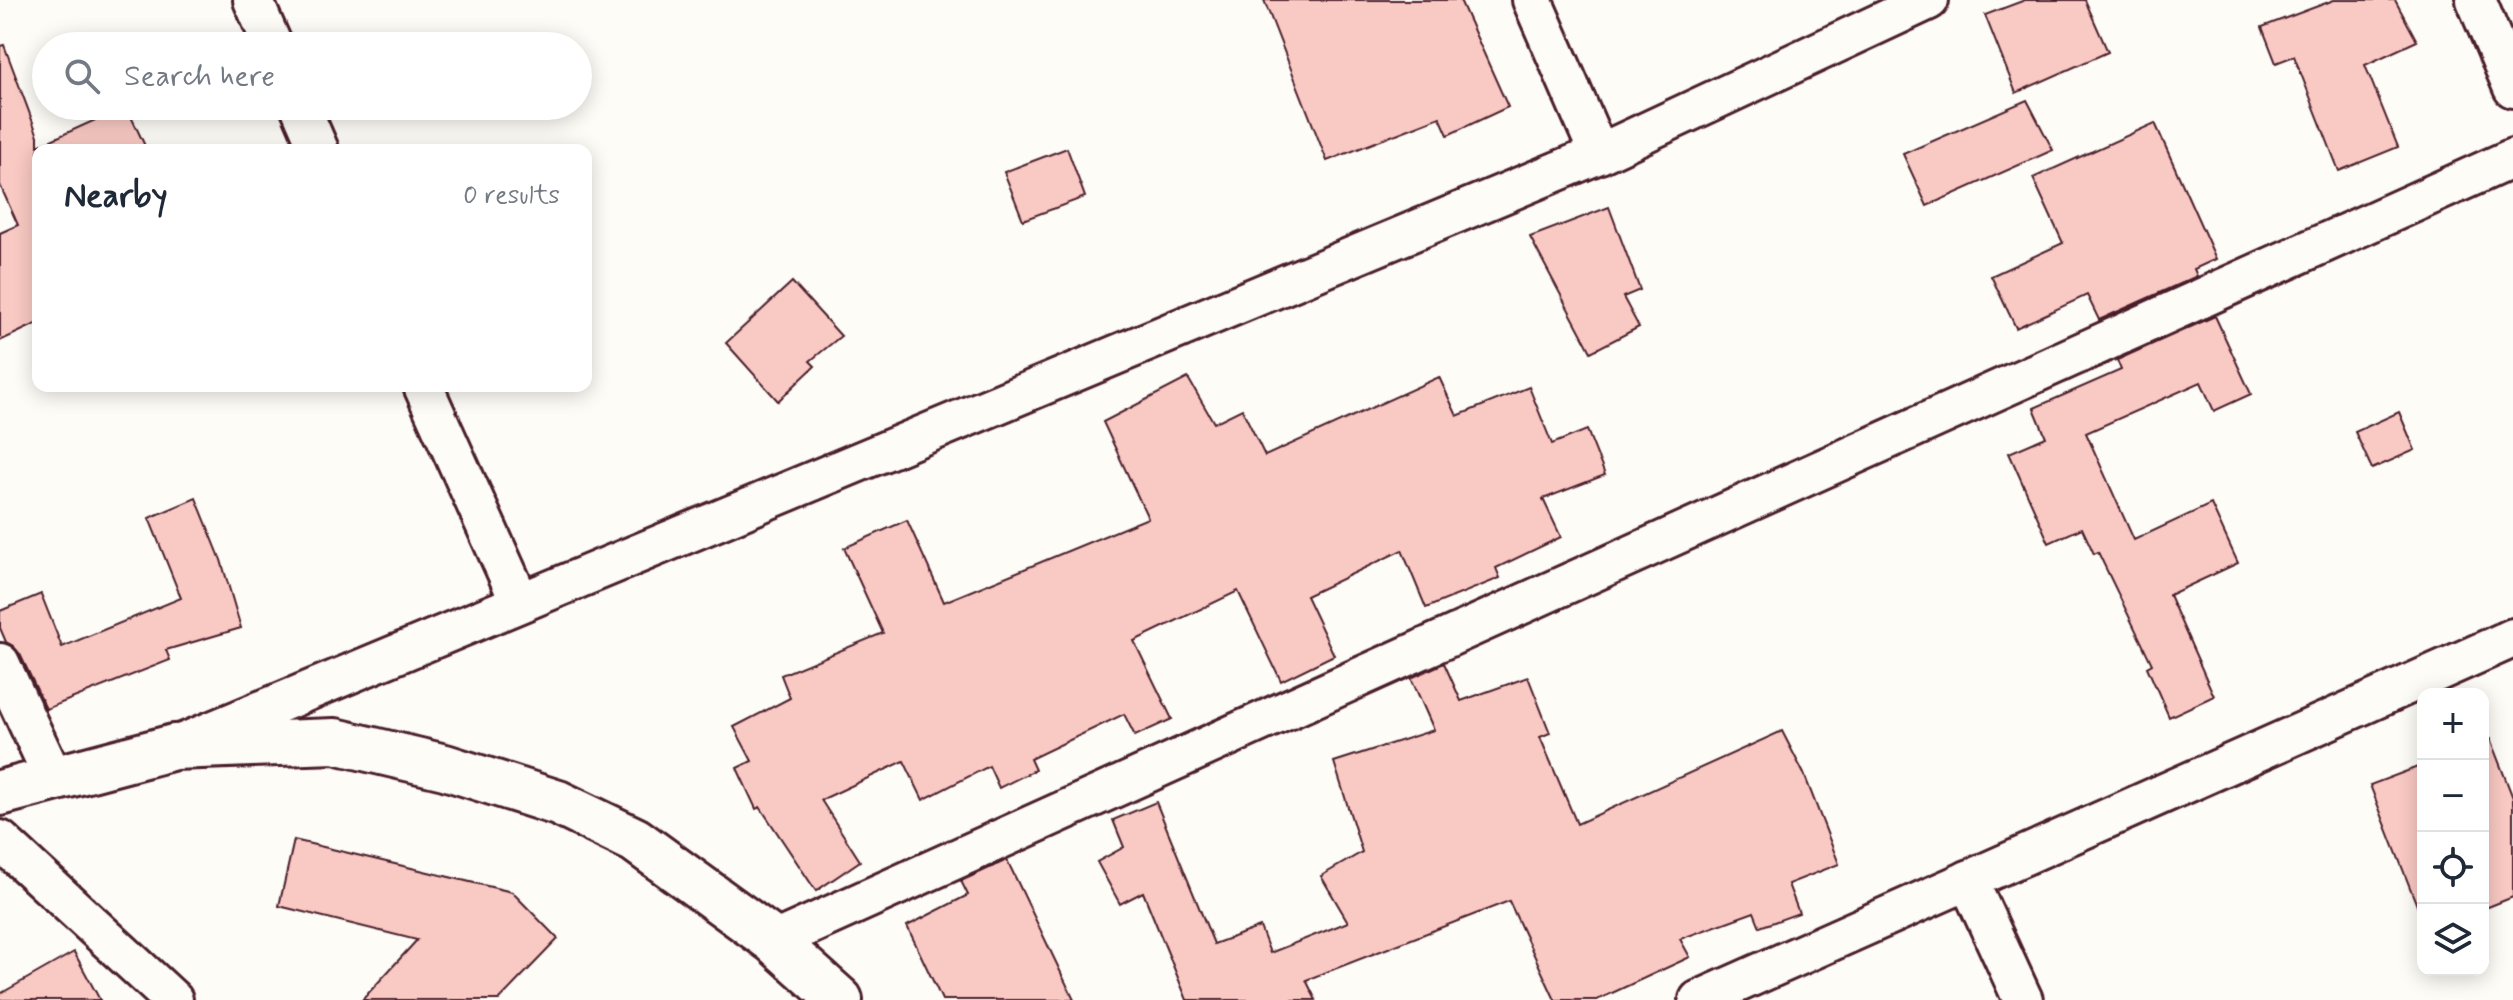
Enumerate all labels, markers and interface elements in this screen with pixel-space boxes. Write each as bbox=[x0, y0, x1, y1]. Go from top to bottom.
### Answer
search box bbox=[32, 32, 592, 120]
icon: search bbox=[60, 54, 104, 98]
text: Search here bbox=[124, 57, 275, 96]
text: Nearby bbox=[64, 174, 168, 219]
text: 0 results bbox=[463, 179, 560, 213]
map controls bbox=[2417, 688, 2489, 976]
button: + bbox=[2417, 688, 2489, 760]
button: − bbox=[2417, 760, 2489, 832]
button: locate bbox=[2417, 832, 2489, 904]
button: layers bbox=[2417, 904, 2489, 976]

